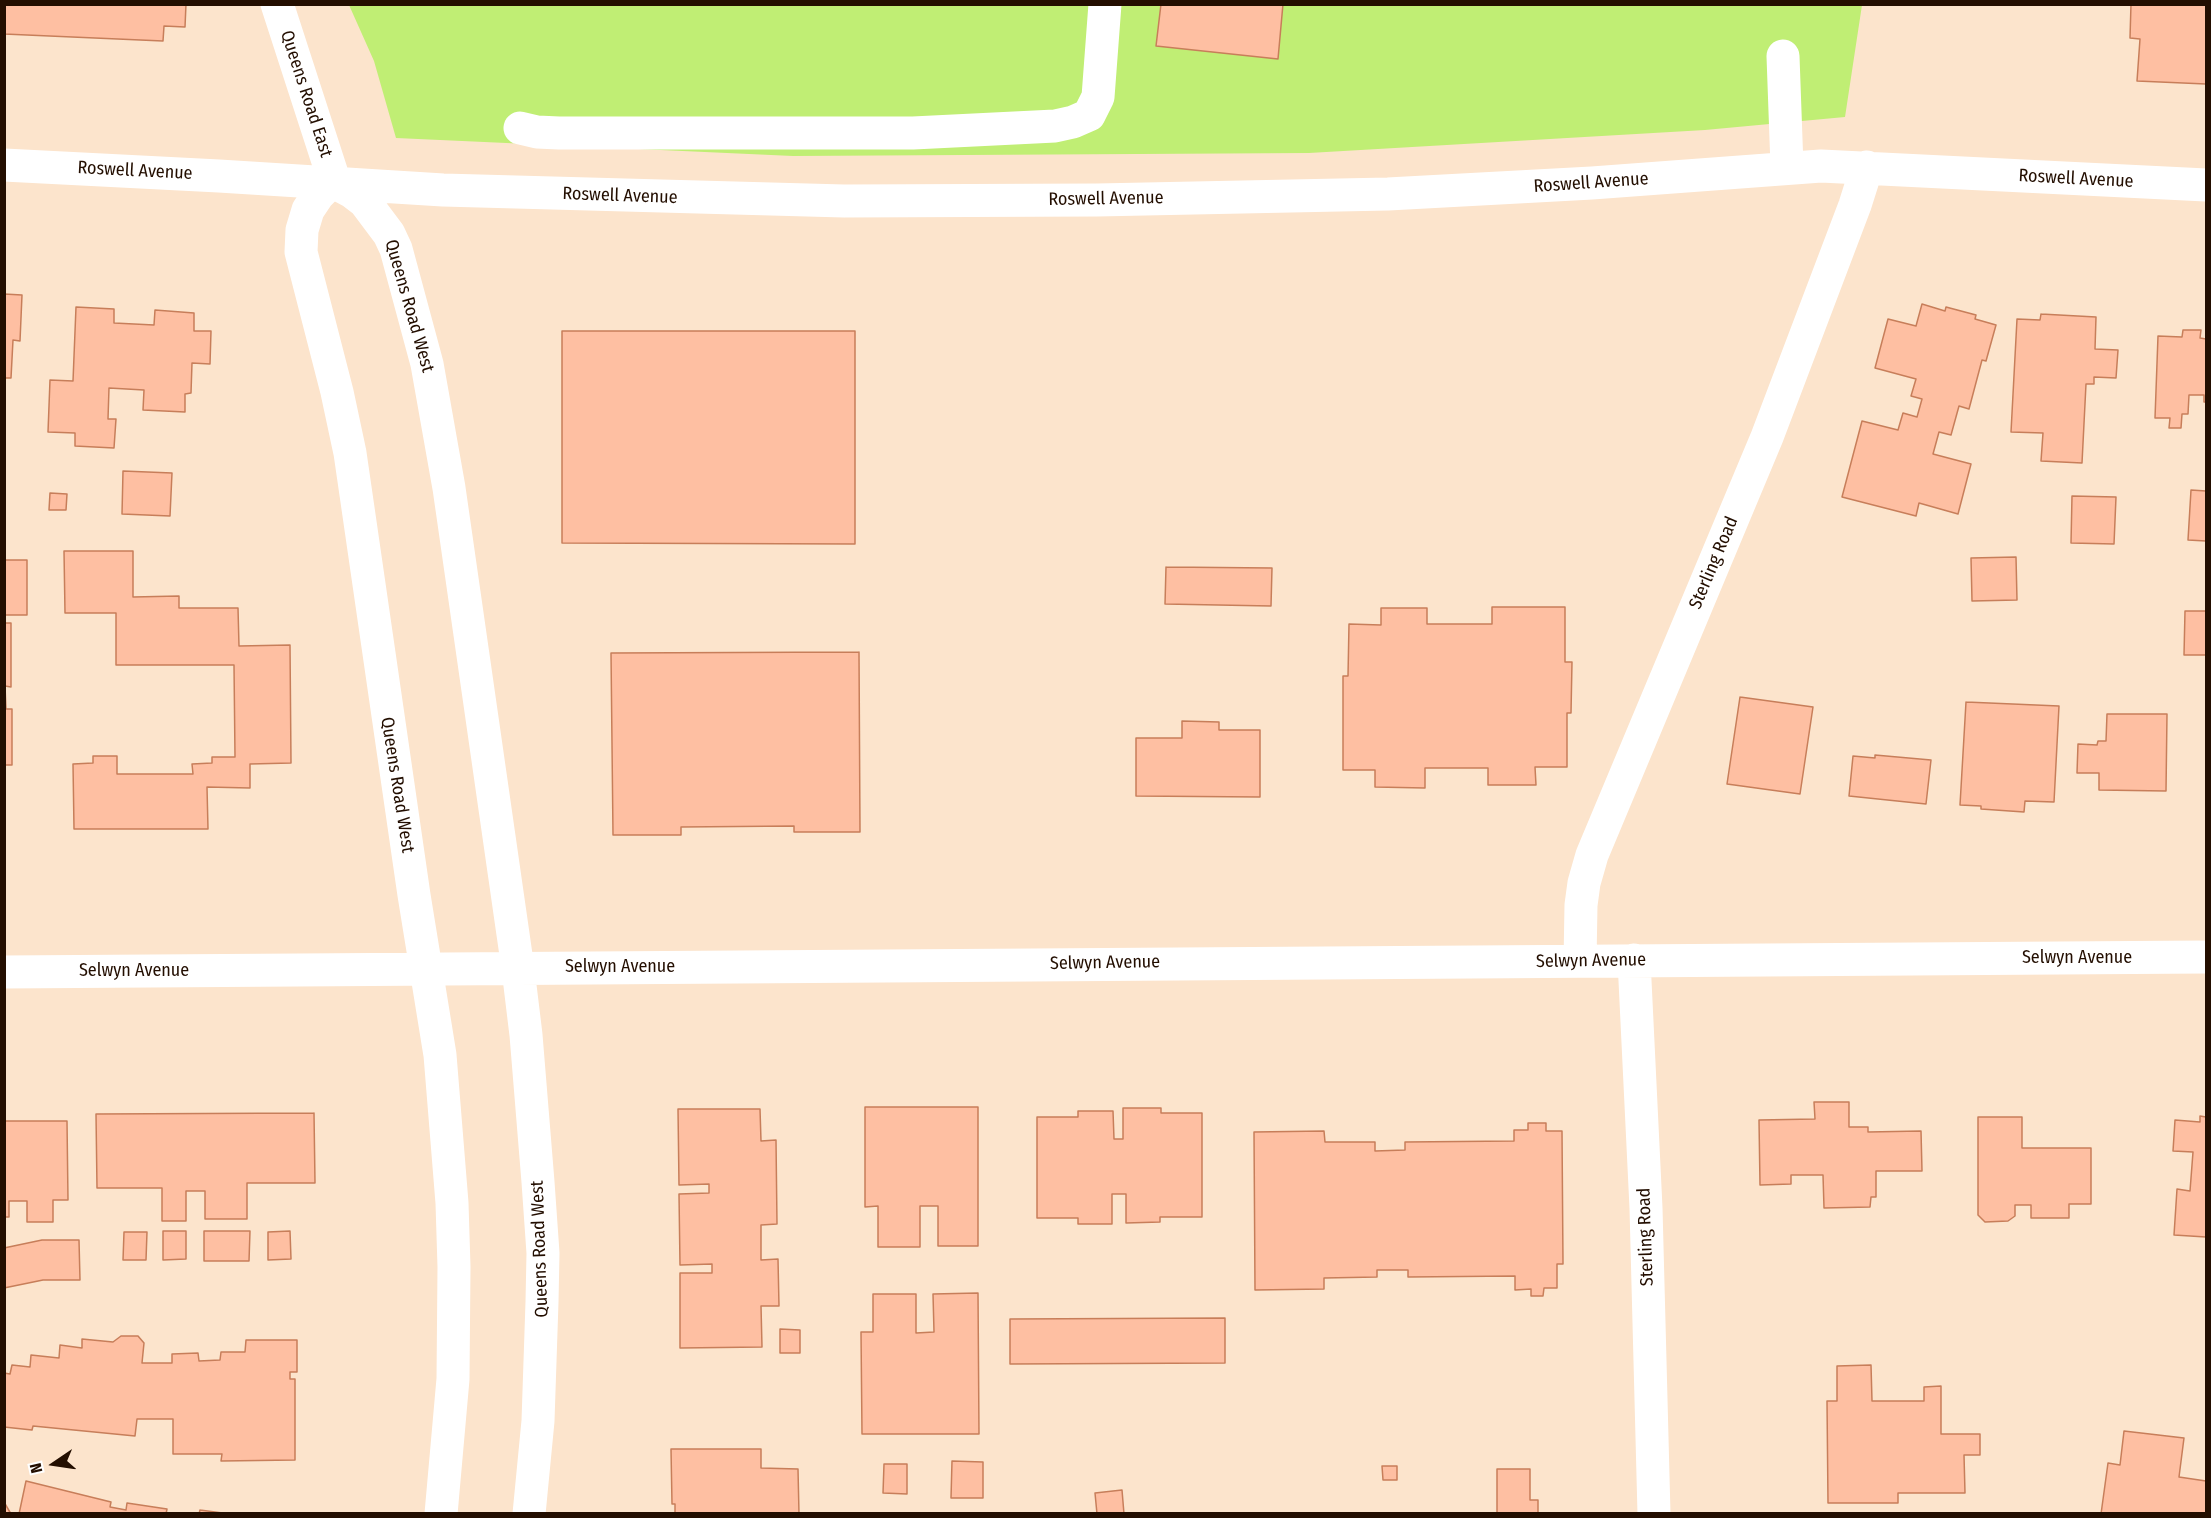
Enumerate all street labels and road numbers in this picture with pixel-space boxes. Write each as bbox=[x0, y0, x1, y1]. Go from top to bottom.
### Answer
street label: Queens Road East bbox=[275, 28, 337, 160]
street label: Roswell Avenue bbox=[77, 157, 193, 185]
street label: Roswell Avenue bbox=[2018, 165, 2134, 193]
street label: Roswell Avenue bbox=[1533, 168, 1649, 198]
street label: Roswell Avenue bbox=[562, 183, 678, 209]
street label: Roswell Avenue bbox=[1048, 187, 1164, 211]
street label: Queens Road West bbox=[380, 237, 438, 375]
street label: Sterling Road bbox=[1685, 513, 1743, 613]
street label: Queens Road West bbox=[376, 716, 418, 854]
street label: Selwyn Avenue bbox=[2022, 947, 2132, 969]
street label: Selwyn Avenue bbox=[1536, 949, 1646, 973]
street label: Selwyn Avenue bbox=[1050, 951, 1160, 975]
street label: Selwyn Avenue bbox=[565, 956, 675, 978]
street label: Selwyn Avenue bbox=[79, 960, 189, 982]
street label: Queens Road West bbox=[527, 1180, 553, 1318]
street label: Sterling Road bbox=[1633, 1187, 1659, 1287]

